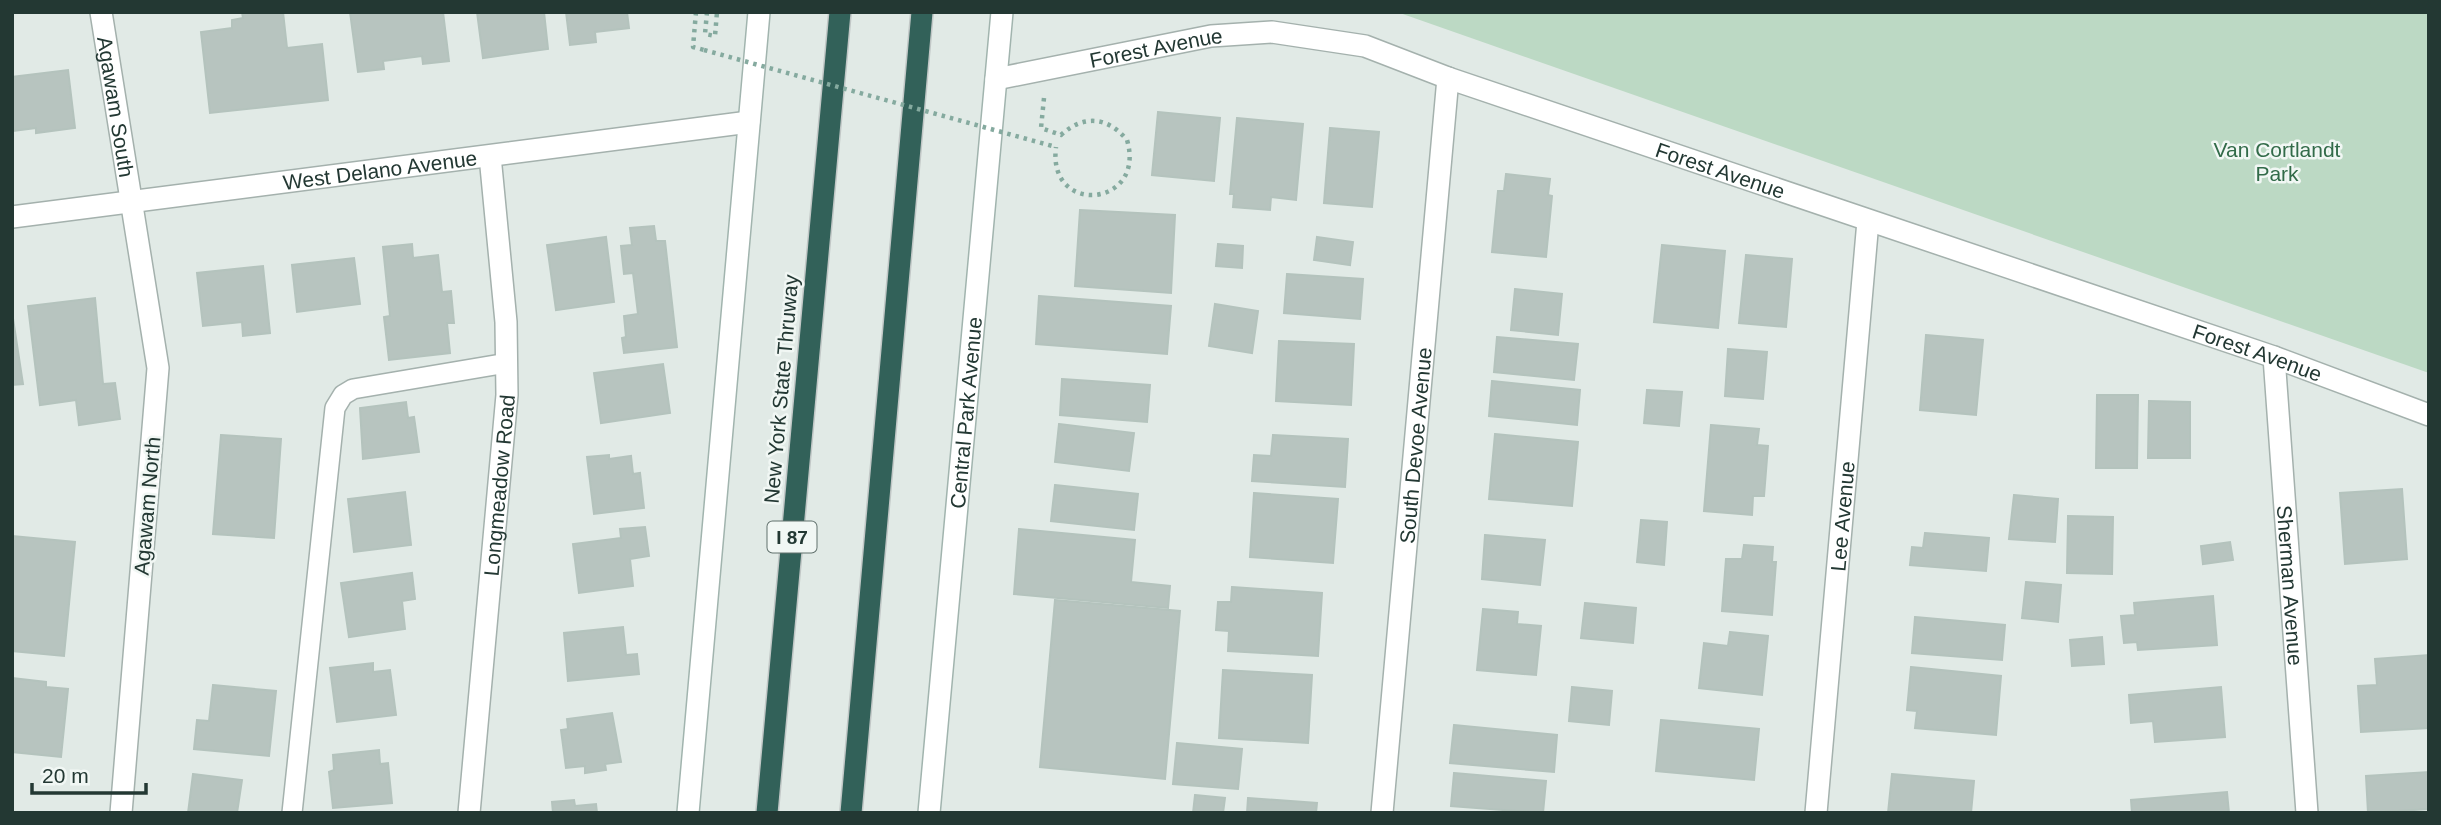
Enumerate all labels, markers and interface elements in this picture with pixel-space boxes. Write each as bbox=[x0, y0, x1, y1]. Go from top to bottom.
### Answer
street label: Forest Avenue bbox=[1087, 24, 1223, 72]
street label: Agawam South bbox=[94, 35, 139, 179]
street label: Forest Avenue bbox=[1653, 138, 1788, 203]
park label: Van Cortlandt Park bbox=[2214, 138, 2341, 185]
street label: West Delano Avenue bbox=[282, 146, 478, 193]
street label: New York State Thruway bbox=[760, 273, 803, 504]
street label: Central Park Avenue bbox=[945, 316, 986, 509]
street label: Forest Avenue bbox=[2190, 319, 2325, 385]
street label: South Devoe Avenue bbox=[1395, 346, 1435, 545]
street label: Longmeadow Road bbox=[479, 394, 518, 577]
street label: Agawam North bbox=[129, 436, 165, 576]
street label: Lee Avenue bbox=[1826, 460, 1858, 572]
street label: Sherman Avenue bbox=[2273, 504, 2308, 666]
road number: I 87 bbox=[768, 522, 816, 552]
scale bar bbox=[32, 752, 145, 796]
text: 20 m bbox=[42, 764, 89, 787]

